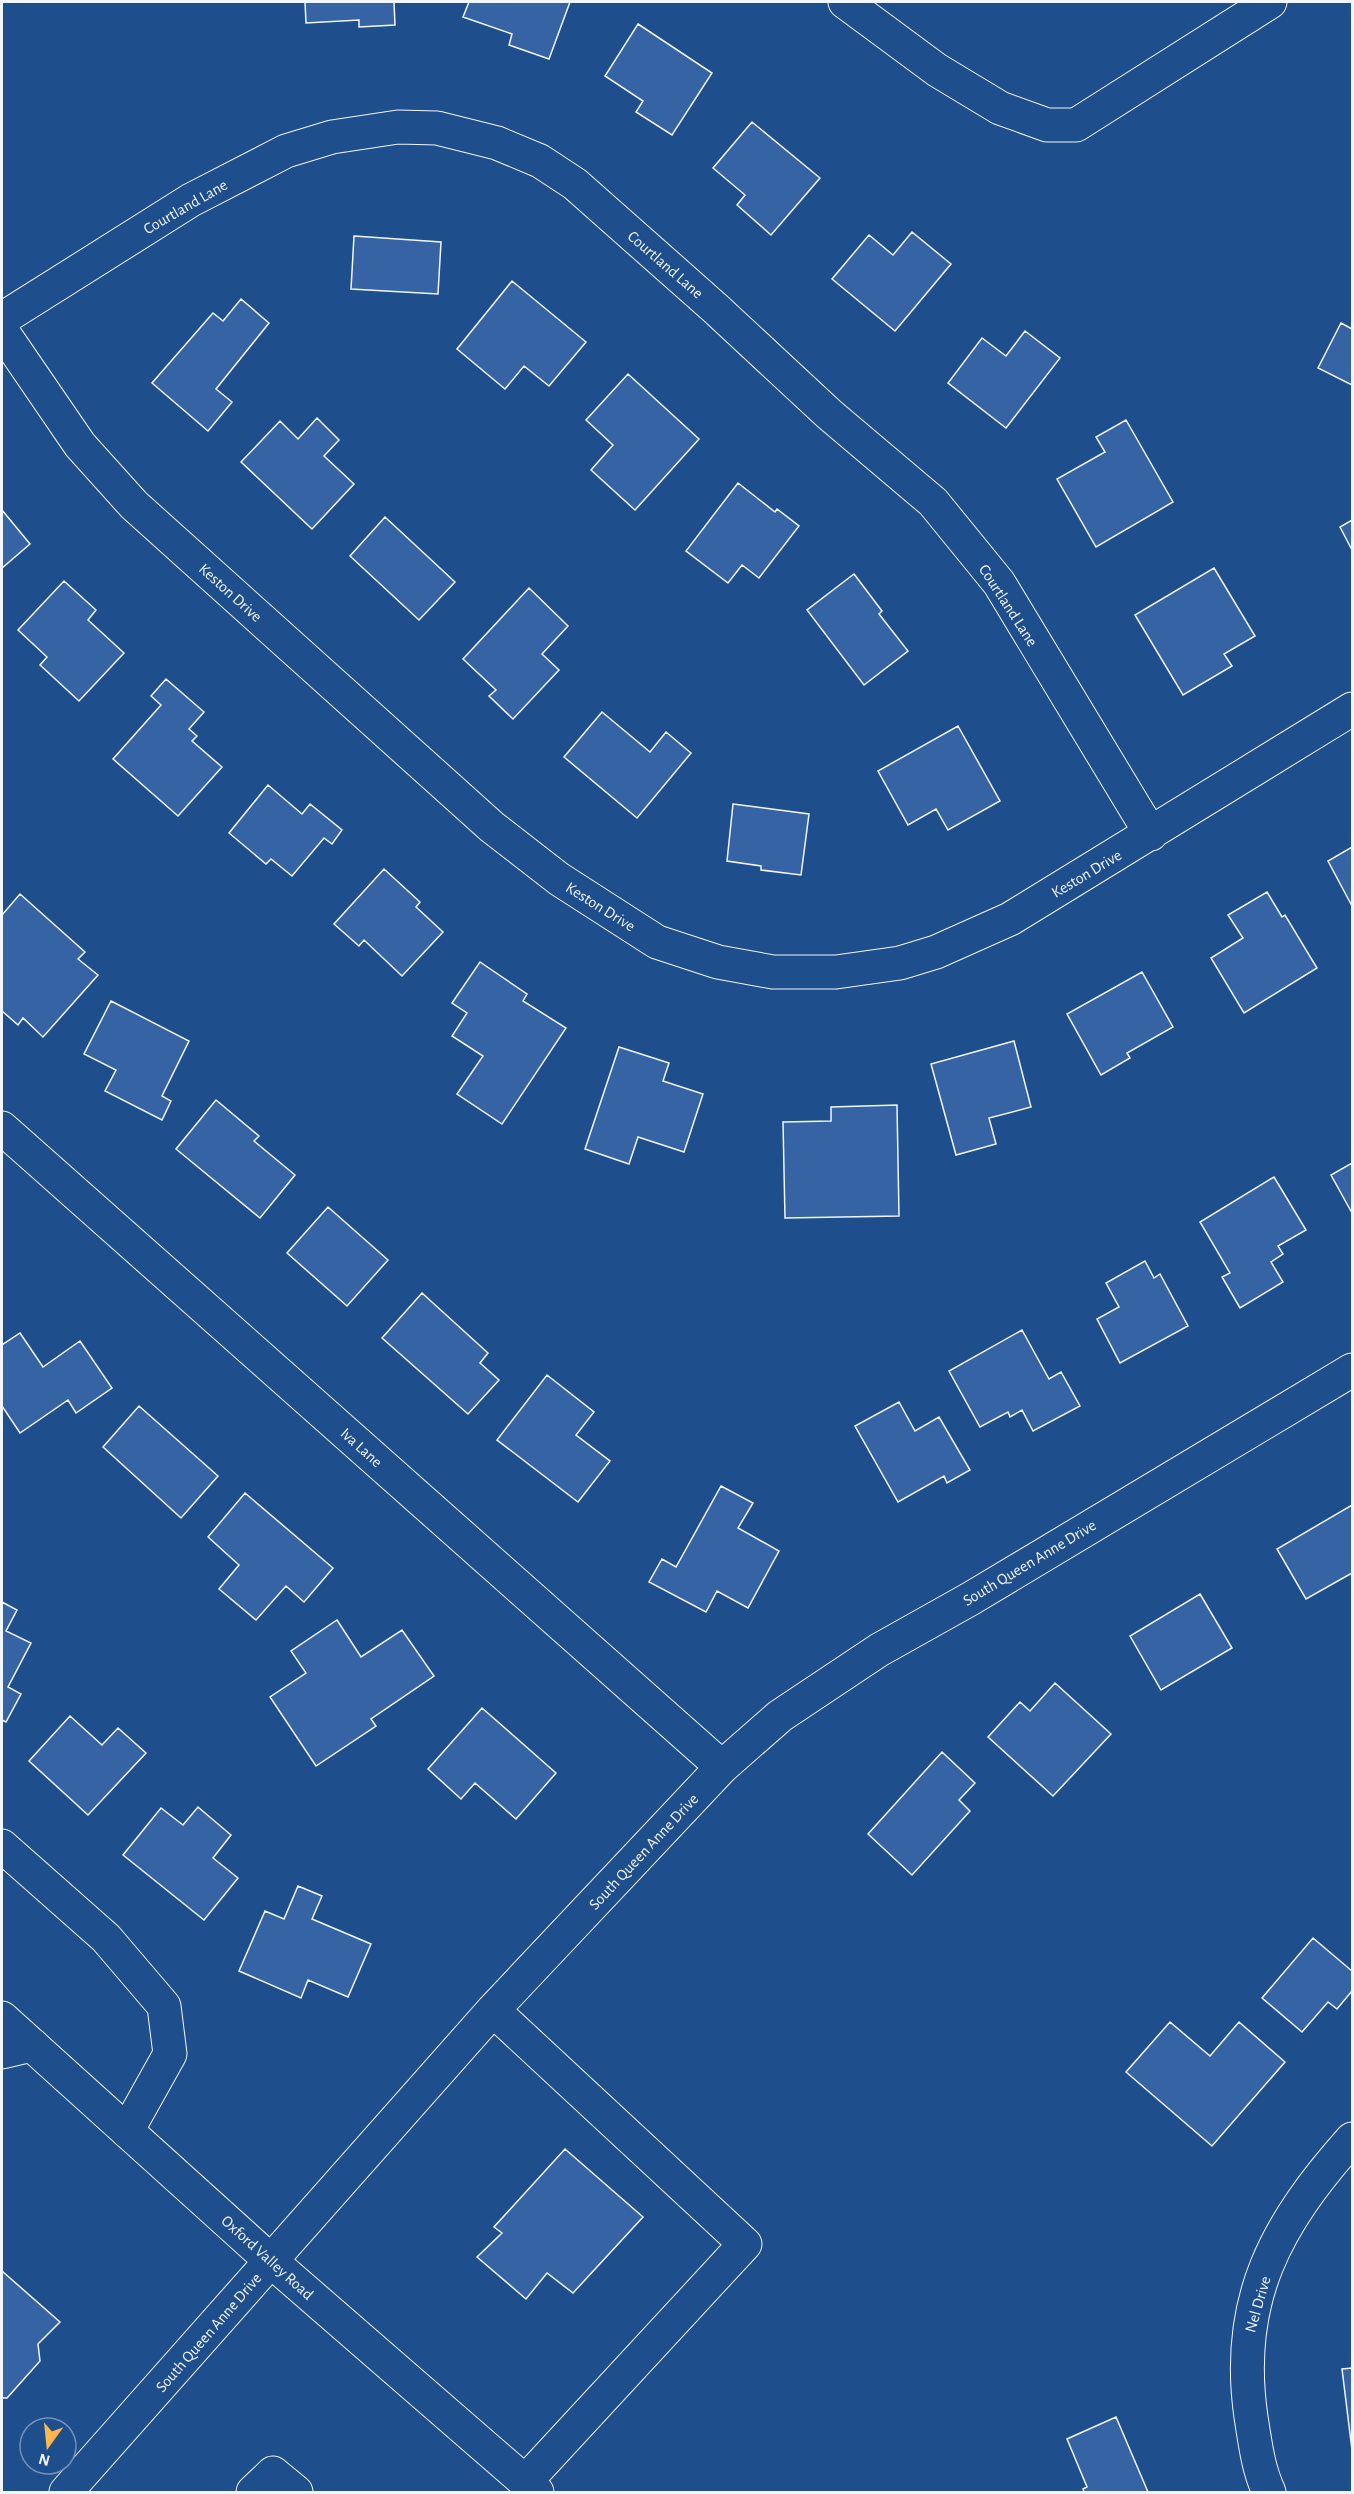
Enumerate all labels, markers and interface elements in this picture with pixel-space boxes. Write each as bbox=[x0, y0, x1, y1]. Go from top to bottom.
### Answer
street label: Courtland Lane bbox=[141, 176, 230, 237]
street label: Courtland Lane bbox=[625, 228, 706, 302]
street label: Keston Drive bbox=[196, 561, 265, 625]
street label: Courtland Lane bbox=[976, 562, 1040, 649]
street label: Keston Drive bbox=[1049, 847, 1124, 901]
street label: Keston Drive bbox=[563, 879, 638, 934]
street label: Iva Lane bbox=[337, 1425, 385, 1470]
street label: South Queen Anne Drive bbox=[960, 1517, 1099, 1610]
street label: South Queen Anne Drive bbox=[586, 1791, 702, 1913]
street label: Oxford Valley Road bbox=[218, 2212, 316, 2304]
street label: South Queen Anne Drive bbox=[153, 2270, 265, 2396]
street label: Nel Drive bbox=[1242, 2274, 1274, 2334]
north arrow bbox=[18, 2416, 78, 2476]
text: N bbox=[37, 2450, 52, 2469]

